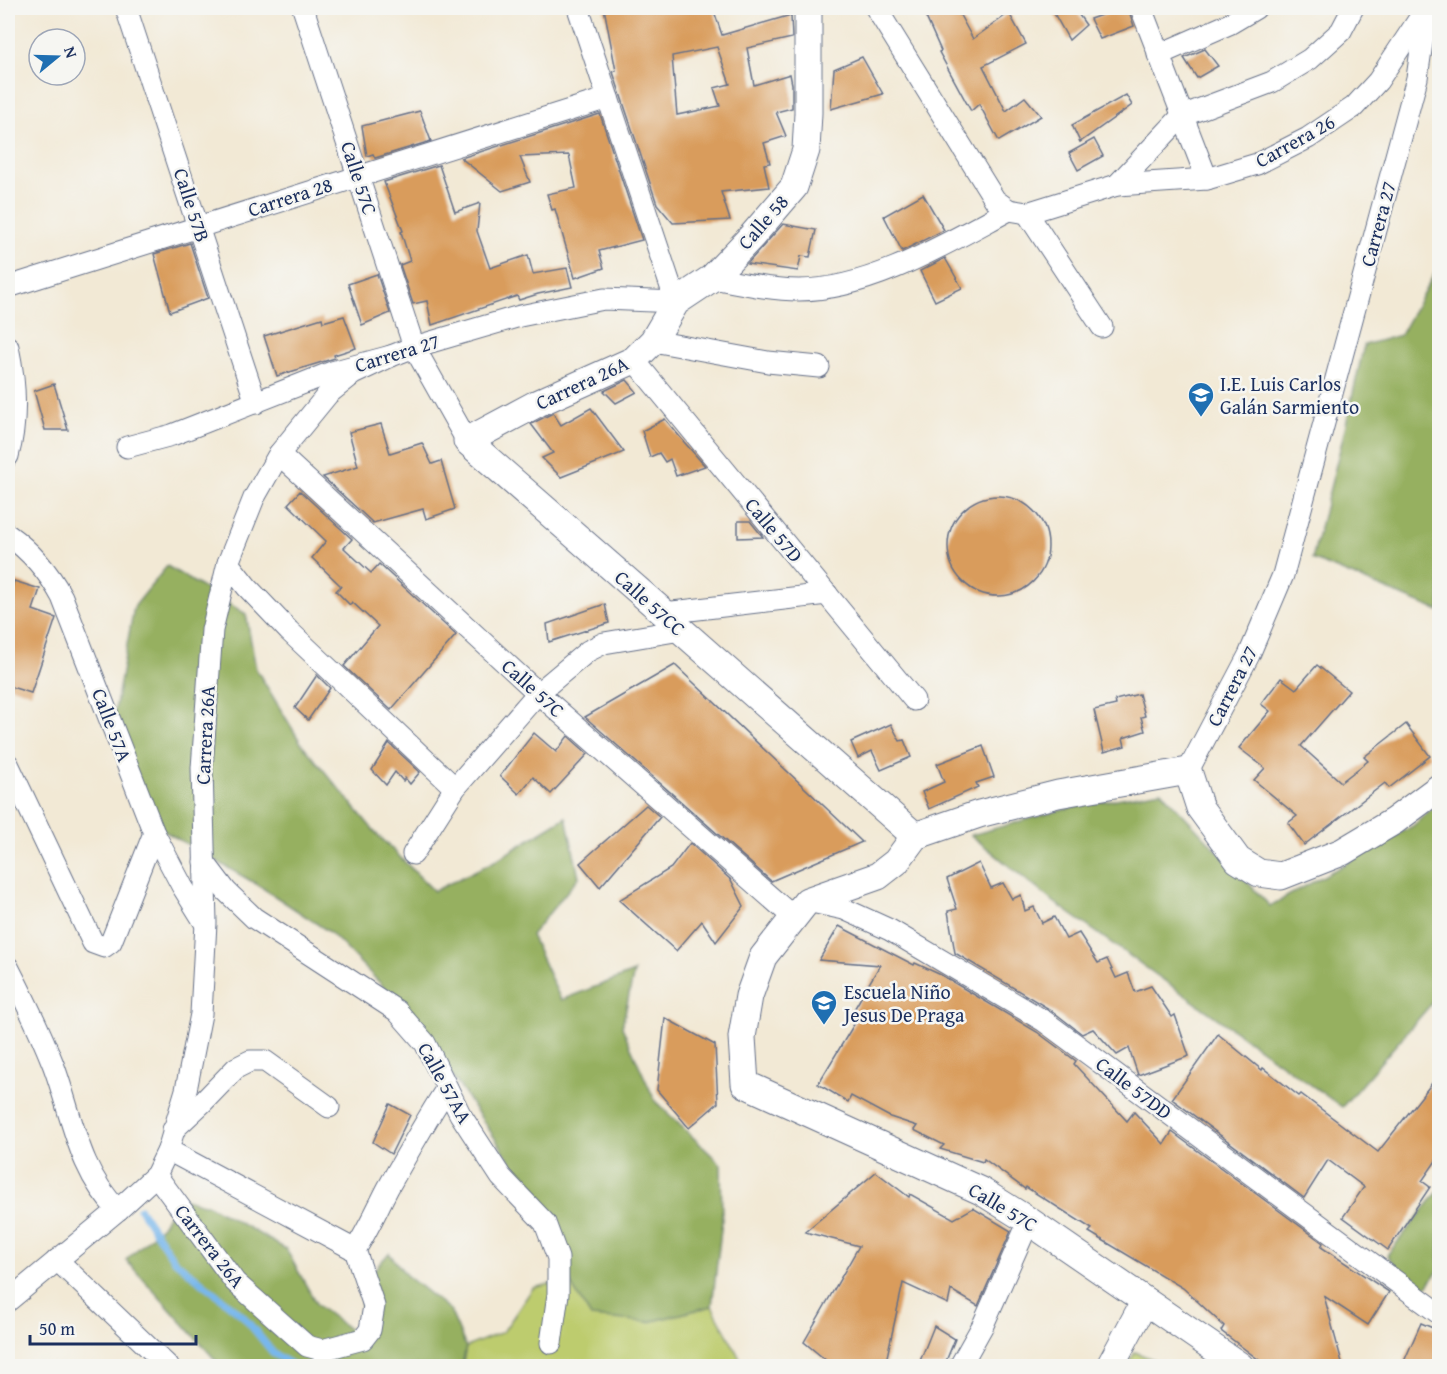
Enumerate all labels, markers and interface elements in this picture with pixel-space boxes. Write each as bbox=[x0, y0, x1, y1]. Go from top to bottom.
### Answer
north arrow bbox=[27, 27, 87, 87]
text: N bbox=[58, 43, 84, 61]
street label: Carrera 26 bbox=[1250, 107, 1340, 174]
street label: Calle 57C bbox=[334, 137, 385, 218]
street label: Calle 57B bbox=[167, 164, 218, 245]
street label: Carrera 28 bbox=[244, 169, 336, 224]
street label: Carrera 27 bbox=[1352, 178, 1403, 270]
street label: Calle 58 bbox=[730, 188, 795, 256]
street label: Carrera 27 bbox=[351, 326, 443, 379]
street label: Carrera 26A bbox=[531, 348, 633, 417]
place label: I.E. Luis Carlos Galán Sarmiento bbox=[1220, 369, 1359, 421]
school or university icon: I.E. Luis Carlos Galán Sarmiento bbox=[1186, 380, 1216, 418]
street label: Calle 57D bbox=[739, 491, 810, 568]
street label: Calle 57CC bbox=[609, 563, 692, 642]
street label: Carrera 27 bbox=[1199, 640, 1264, 731]
street label: Calle 57C bbox=[496, 652, 571, 724]
street label: Calle 57A bbox=[85, 684, 140, 766]
street label: Carrera 26A bbox=[187, 685, 222, 785]
place label: Escuela Niño Jesus De Praga bbox=[841, 977, 965, 1029]
school or university icon: Escuela Niño Jesus De Praga bbox=[809, 988, 839, 1026]
street label: Calle 57AA bbox=[411, 1037, 480, 1129]
street label: Calle 57DD bbox=[1090, 1049, 1179, 1126]
street label: Calle 57C bbox=[963, 1175, 1043, 1239]
street label: Carrera 26A bbox=[168, 1198, 252, 1294]
scale bar bbox=[30, 1308, 196, 1346]
text: 50 m bbox=[39, 1315, 75, 1342]

